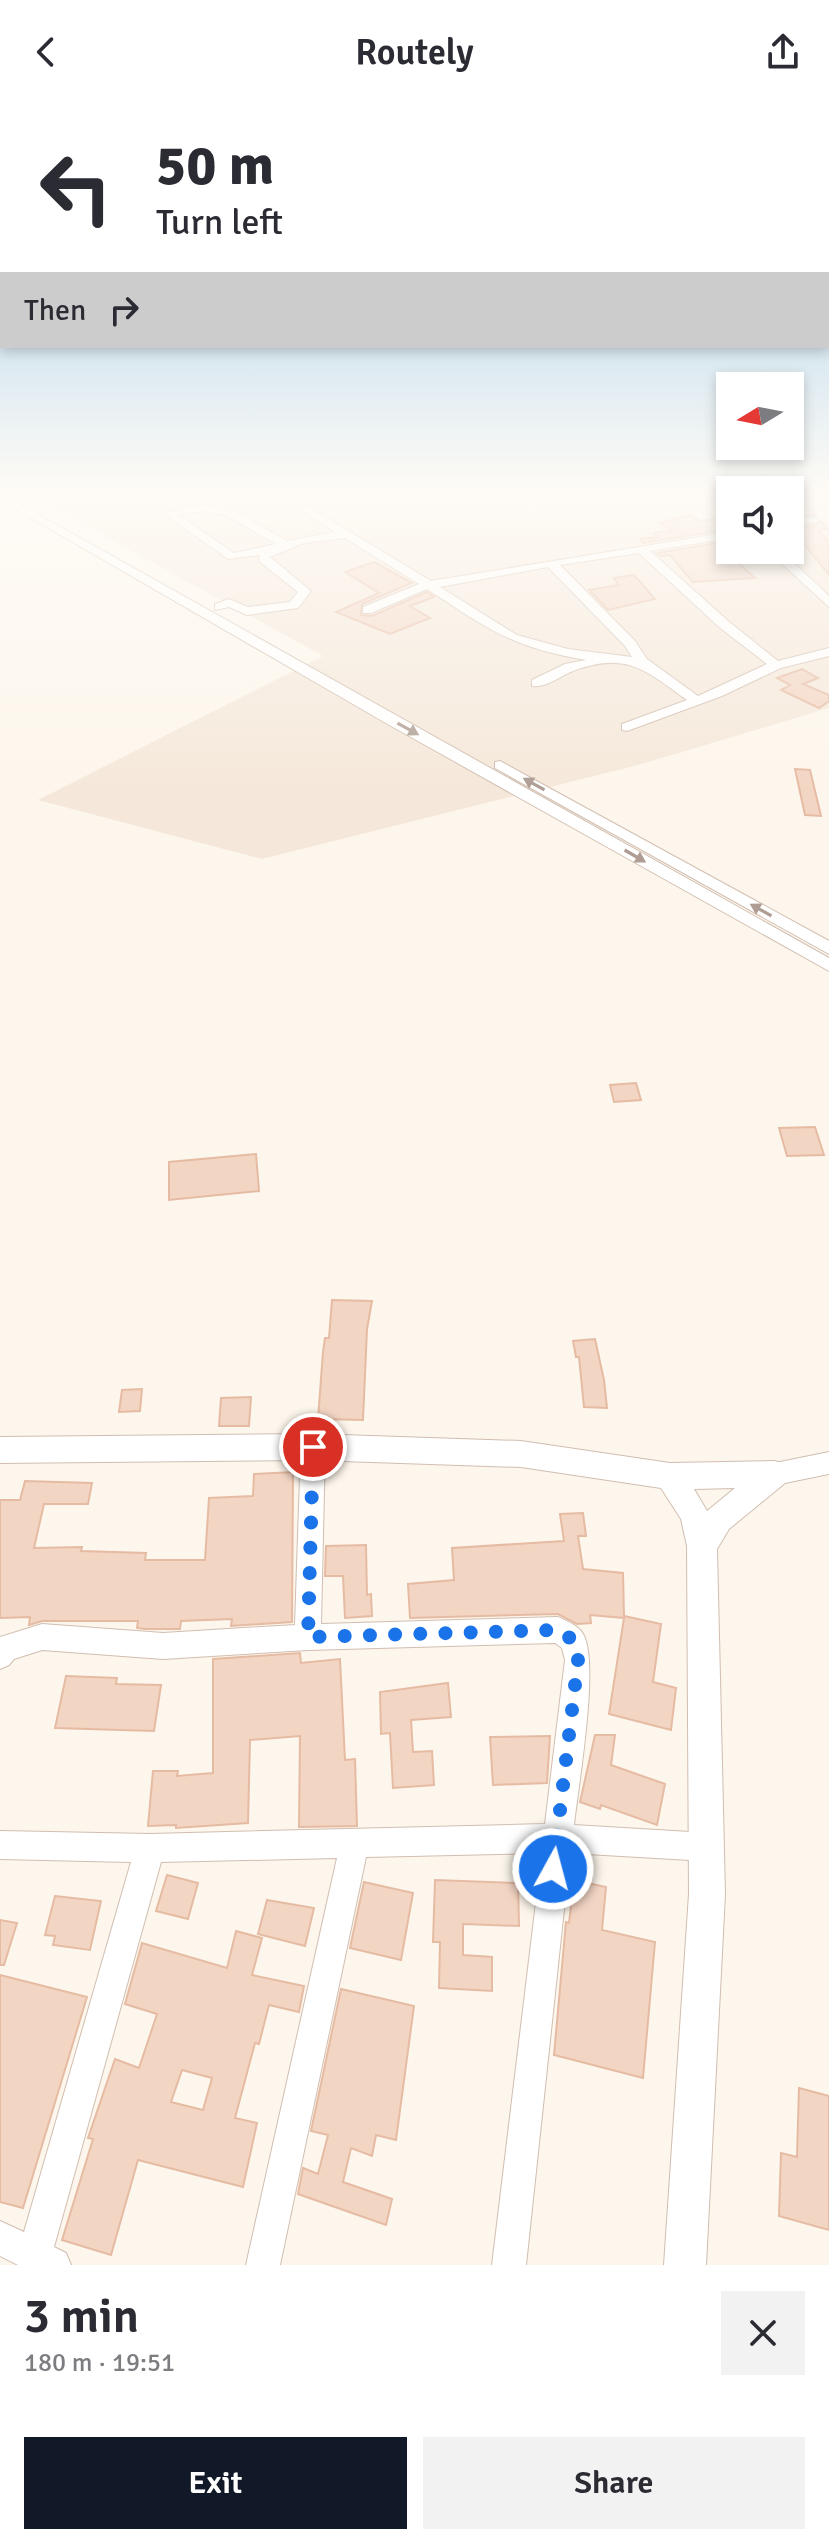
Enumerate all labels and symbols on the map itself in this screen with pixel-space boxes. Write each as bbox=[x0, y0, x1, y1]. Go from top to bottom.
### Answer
north arrow bbox=[716, 372, 804, 460]
one-way arrow bbox=[396, 723, 419, 736]
one-way arrow bbox=[522, 777, 545, 790]
one-way arrow bbox=[623, 849, 646, 863]
one-way arrow bbox=[750, 903, 772, 917]
pin bbox=[279, 1413, 347, 1481]
position arrow bbox=[511, 1827, 595, 1911]

